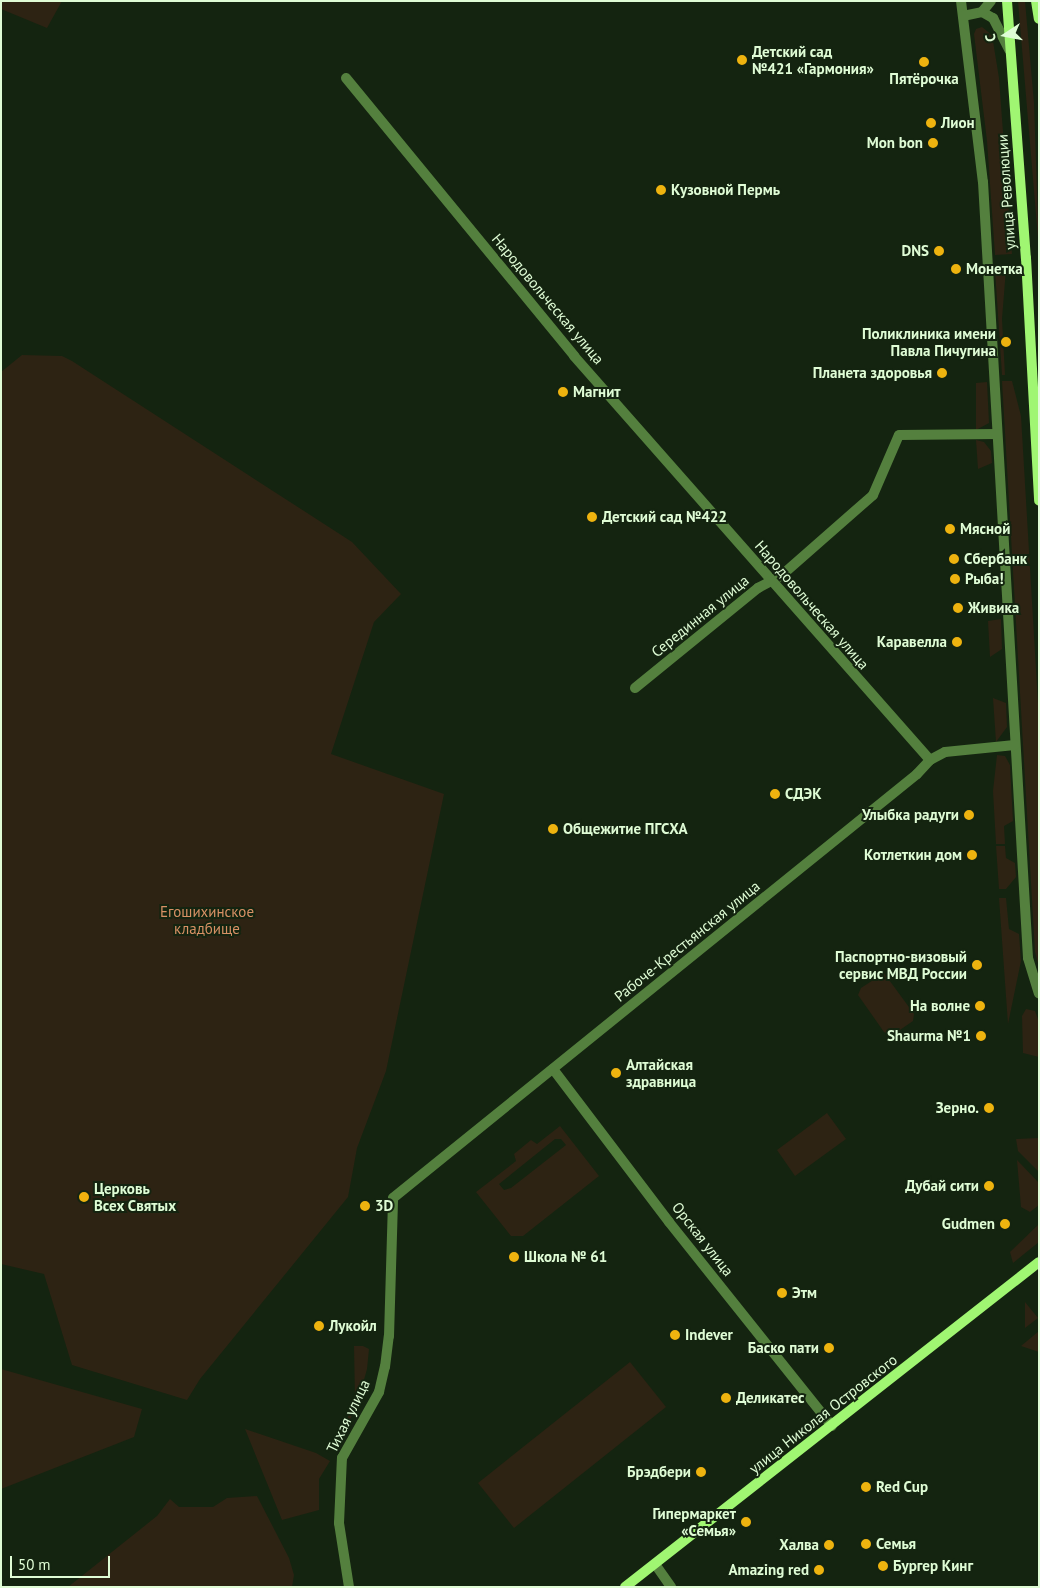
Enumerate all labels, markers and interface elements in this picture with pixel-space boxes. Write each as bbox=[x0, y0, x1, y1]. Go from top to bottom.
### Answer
north arrow bbox=[980, 10, 1030, 60]
text: С bbox=[981, 32, 1000, 43]
place label: Детский сад №421 «Гармония» bbox=[752, 42, 874, 77]
marker: Детский сад №421 «Гармония» bbox=[736, 54, 748, 66]
marker: Пятёрочка bbox=[918, 56, 930, 68]
place label: Пятёрочка bbox=[889, 70, 959, 88]
place label: Лион bbox=[941, 114, 975, 132]
marker: Лион bbox=[925, 117, 937, 129]
place label: Mon bon bbox=[867, 134, 923, 152]
street label: улица Революции bbox=[993, 134, 1019, 250]
marker: Mon bon bbox=[927, 137, 939, 149]
place label: Кузовной Пермь bbox=[671, 181, 780, 199]
marker: Кузовной Пермь bbox=[655, 184, 667, 196]
street label: Народовольческая улица bbox=[488, 230, 608, 368]
place label: DNS bbox=[901, 242, 929, 260]
marker: DNS bbox=[933, 245, 945, 257]
place label: Монетка bbox=[966, 260, 1023, 278]
marker: Монетка bbox=[950, 263, 962, 275]
place label: Поликлиника имени Павла Пичугина bbox=[862, 324, 996, 359]
marker: Поликлиника имени Павла Пичугина bbox=[1000, 336, 1012, 348]
place label: Планета здоровья bbox=[813, 364, 932, 382]
marker: Планета здоровья bbox=[936, 367, 948, 379]
place label: Магнит bbox=[573, 383, 621, 401]
marker: Магнит bbox=[557, 386, 569, 398]
place label: Детский сад №422 bbox=[602, 508, 727, 526]
marker: Детский сад №422 bbox=[586, 511, 598, 523]
place label: Мясной bbox=[960, 520, 1010, 538]
marker: Мясной bbox=[944, 523, 956, 535]
street label: Народовольческая улица bbox=[751, 537, 873, 673]
place label: Сбербанк bbox=[964, 550, 1027, 568]
marker: Сбербанк bbox=[948, 553, 960, 565]
place label: Рыба! bbox=[965, 570, 1004, 588]
street label: Серединная улица bbox=[648, 571, 752, 661]
marker: Рыба! bbox=[949, 573, 961, 585]
place label: Живика bbox=[968, 599, 1019, 617]
marker: Живика bbox=[952, 602, 964, 614]
place label: Каравелла bbox=[877, 633, 947, 651]
marker: Каравелла bbox=[951, 636, 963, 648]
place label: СДЭК bbox=[785, 785, 821, 803]
marker: СДЭК bbox=[769, 788, 781, 800]
place label: Улыбка радуги bbox=[862, 806, 959, 824]
marker: Улыбка радуги bbox=[963, 809, 975, 821]
place label: Общежитие ПГСХА bbox=[563, 820, 688, 838]
marker: Общежитие ПГСХА bbox=[547, 823, 559, 835]
place label: Котлеткин дом bbox=[864, 846, 962, 864]
marker: Котлеткин дом bbox=[966, 849, 978, 861]
street label: Рабоче-Крестьянская улица bbox=[611, 877, 763, 1005]
park label: Егошихинское кладбище bbox=[160, 902, 254, 937]
place label: Паспортно-визовый сервис МВД России bbox=[835, 947, 967, 982]
marker: Паспортно-визовый сервис МВД России bbox=[971, 959, 983, 971]
place label: На волне bbox=[910, 997, 970, 1015]
marker: На волне bbox=[974, 1000, 986, 1012]
place label: Shaurma №1 bbox=[887, 1027, 971, 1045]
marker: Shaurma №1 bbox=[975, 1030, 987, 1042]
place label: Алтайская здравница bbox=[626, 1055, 696, 1090]
marker: Алтайская здравница bbox=[610, 1067, 622, 1079]
place label: Зерно. bbox=[936, 1099, 979, 1117]
marker: Зерно. bbox=[983, 1102, 995, 1114]
place label: Дубай сити bbox=[905, 1177, 979, 1195]
place label: Церковь Всех Святых bbox=[94, 1179, 176, 1214]
marker: Дубай сити bbox=[983, 1180, 995, 1192]
marker: Церковь Всех Святых bbox=[78, 1191, 90, 1203]
place label: 3D bbox=[375, 1197, 393, 1215]
street label: Орская улица bbox=[668, 1198, 738, 1280]
marker: 3D bbox=[359, 1200, 371, 1212]
place label: Gudmen bbox=[942, 1215, 995, 1233]
marker: Gudmen bbox=[999, 1218, 1011, 1230]
place label: Школа № 61 bbox=[524, 1248, 607, 1266]
marker: Школа № 61 bbox=[508, 1251, 520, 1263]
place label: Этм bbox=[792, 1284, 817, 1302]
marker: Этм bbox=[776, 1287, 788, 1299]
place label: Лукойл bbox=[329, 1317, 377, 1335]
marker: Лукойл bbox=[313, 1320, 325, 1332]
place label: Indever bbox=[685, 1326, 733, 1344]
marker: Indever bbox=[669, 1329, 681, 1341]
place label: Баско пати bbox=[748, 1339, 819, 1357]
marker: Баско пати bbox=[823, 1342, 835, 1354]
street label: улица Николая Островского bbox=[745, 1351, 901, 1477]
street label: Тихая улица bbox=[323, 1376, 373, 1456]
place label: Деликатес bbox=[736, 1389, 804, 1407]
marker: Деликатес bbox=[720, 1392, 732, 1404]
place label: Брэдбери bbox=[627, 1463, 691, 1481]
marker: Брэдбери bbox=[695, 1466, 707, 1478]
place label: Red Cup bbox=[876, 1478, 928, 1496]
marker: Red Cup bbox=[860, 1481, 872, 1493]
place label: Гипермаркет «Семья» bbox=[652, 1504, 736, 1539]
marker: Гипермаркет «Семья» bbox=[740, 1516, 752, 1528]
place label: Семья bbox=[876, 1535, 916, 1553]
place label: Халва bbox=[779, 1536, 819, 1554]
marker: Семья bbox=[860, 1538, 872, 1550]
marker: Халва bbox=[823, 1539, 835, 1551]
scale bar bbox=[12, 1546, 112, 1578]
text: 50 m bbox=[18, 1555, 51, 1574]
place label: Бургер Кинг bbox=[893, 1557, 973, 1575]
marker: Бургер Кинг bbox=[877, 1560, 889, 1572]
place label: Amazing red bbox=[729, 1561, 809, 1579]
marker: Amazing red bbox=[813, 1564, 825, 1576]

